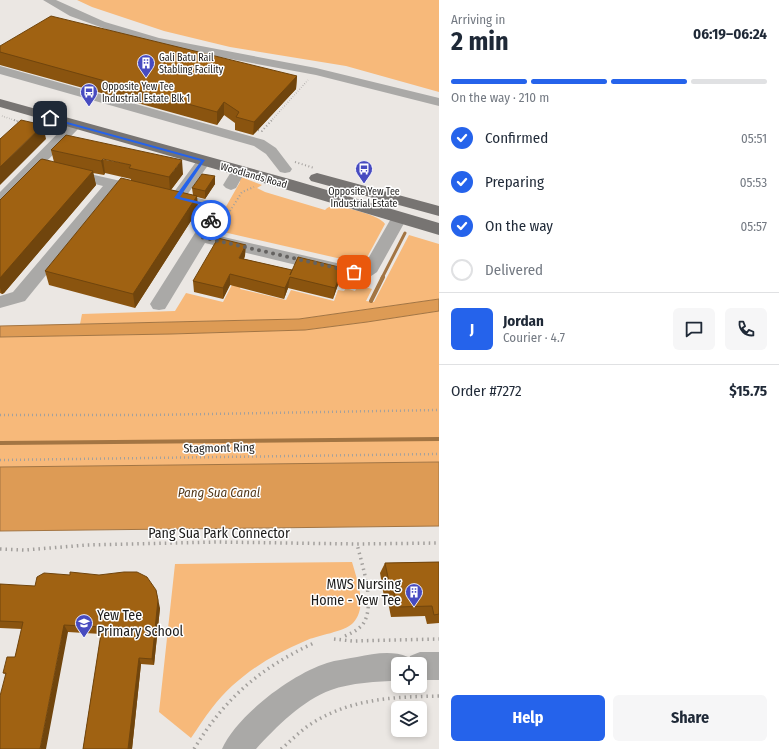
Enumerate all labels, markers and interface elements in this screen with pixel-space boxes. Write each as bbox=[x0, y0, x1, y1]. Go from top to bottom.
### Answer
text: Arriving in bbox=[451, 12, 505, 27]
text: 06:19–06:24 bbox=[693, 25, 767, 43]
text: 2 min bbox=[451, 26, 509, 57]
place label: Gali Batu Rail Stabling Facility bbox=[159, 52, 224, 76]
building icon: Gali Batu Rail Stabling Facility bbox=[136, 53, 156, 78]
place label: Opposite Yew Tee Industrial Estate Blk 1 bbox=[102, 81, 190, 105]
bus stop icon: Opposite Yew Tee Industrial Estate Blk 1 bbox=[79, 82, 99, 107]
text: On the way · 210 m bbox=[451, 90, 549, 105]
pin bbox=[33, 101, 67, 135]
icon: home bbox=[39, 107, 61, 129]
icon: check bbox=[451, 127, 473, 149]
text: Confirmed bbox=[485, 129, 548, 147]
text: 05:51 bbox=[741, 131, 767, 146]
bus stop icon: Opposite Yew Tee Industrial Estate bbox=[354, 159, 374, 184]
street label: Woodlands Road bbox=[219, 161, 288, 191]
icon: check bbox=[451, 171, 473, 193]
text: Preparing bbox=[485, 173, 544, 191]
text: 05:53 bbox=[740, 175, 767, 190]
place label: Opposite Yew Tee Industrial Estate bbox=[328, 186, 400, 210]
courier bbox=[191, 200, 231, 240]
icon: bike bbox=[200, 209, 222, 231]
icon: check bbox=[451, 215, 473, 237]
text: On the way bbox=[485, 217, 553, 235]
text: 05:57 bbox=[740, 219, 767, 234]
pin bbox=[337, 255, 371, 289]
icon: bag bbox=[343, 261, 365, 283]
text: Delivered bbox=[485, 261, 543, 279]
button: chat bbox=[673, 308, 715, 350]
button: phone bbox=[725, 308, 767, 350]
text: Jordan bbox=[503, 312, 544, 330]
text: J bbox=[470, 320, 474, 338]
text: Courier · 4.7 bbox=[503, 330, 565, 345]
text: Order #7272 bbox=[451, 382, 522, 400]
text: $15.75 bbox=[729, 382, 767, 400]
street label: Stagmont Ring bbox=[183, 440, 255, 456]
water label: Pang Sua Canal bbox=[178, 485, 261, 500]
street label: Pang Sua Park Connector bbox=[148, 525, 290, 542]
place label: MWS Nursing Home - Yew Tee bbox=[311, 576, 401, 609]
building icon: MWS Nursing Home - Yew Tee bbox=[404, 582, 424, 607]
place label: Yew Tee Primary School bbox=[97, 607, 184, 640]
school or university icon: Yew Tee Primary School bbox=[74, 613, 94, 638]
map controls bbox=[391, 657, 427, 737]
button: locate bbox=[391, 657, 427, 693]
button: Help bbox=[451, 695, 605, 741]
button: Share bbox=[613, 695, 767, 741]
button: layers bbox=[391, 701, 427, 737]

